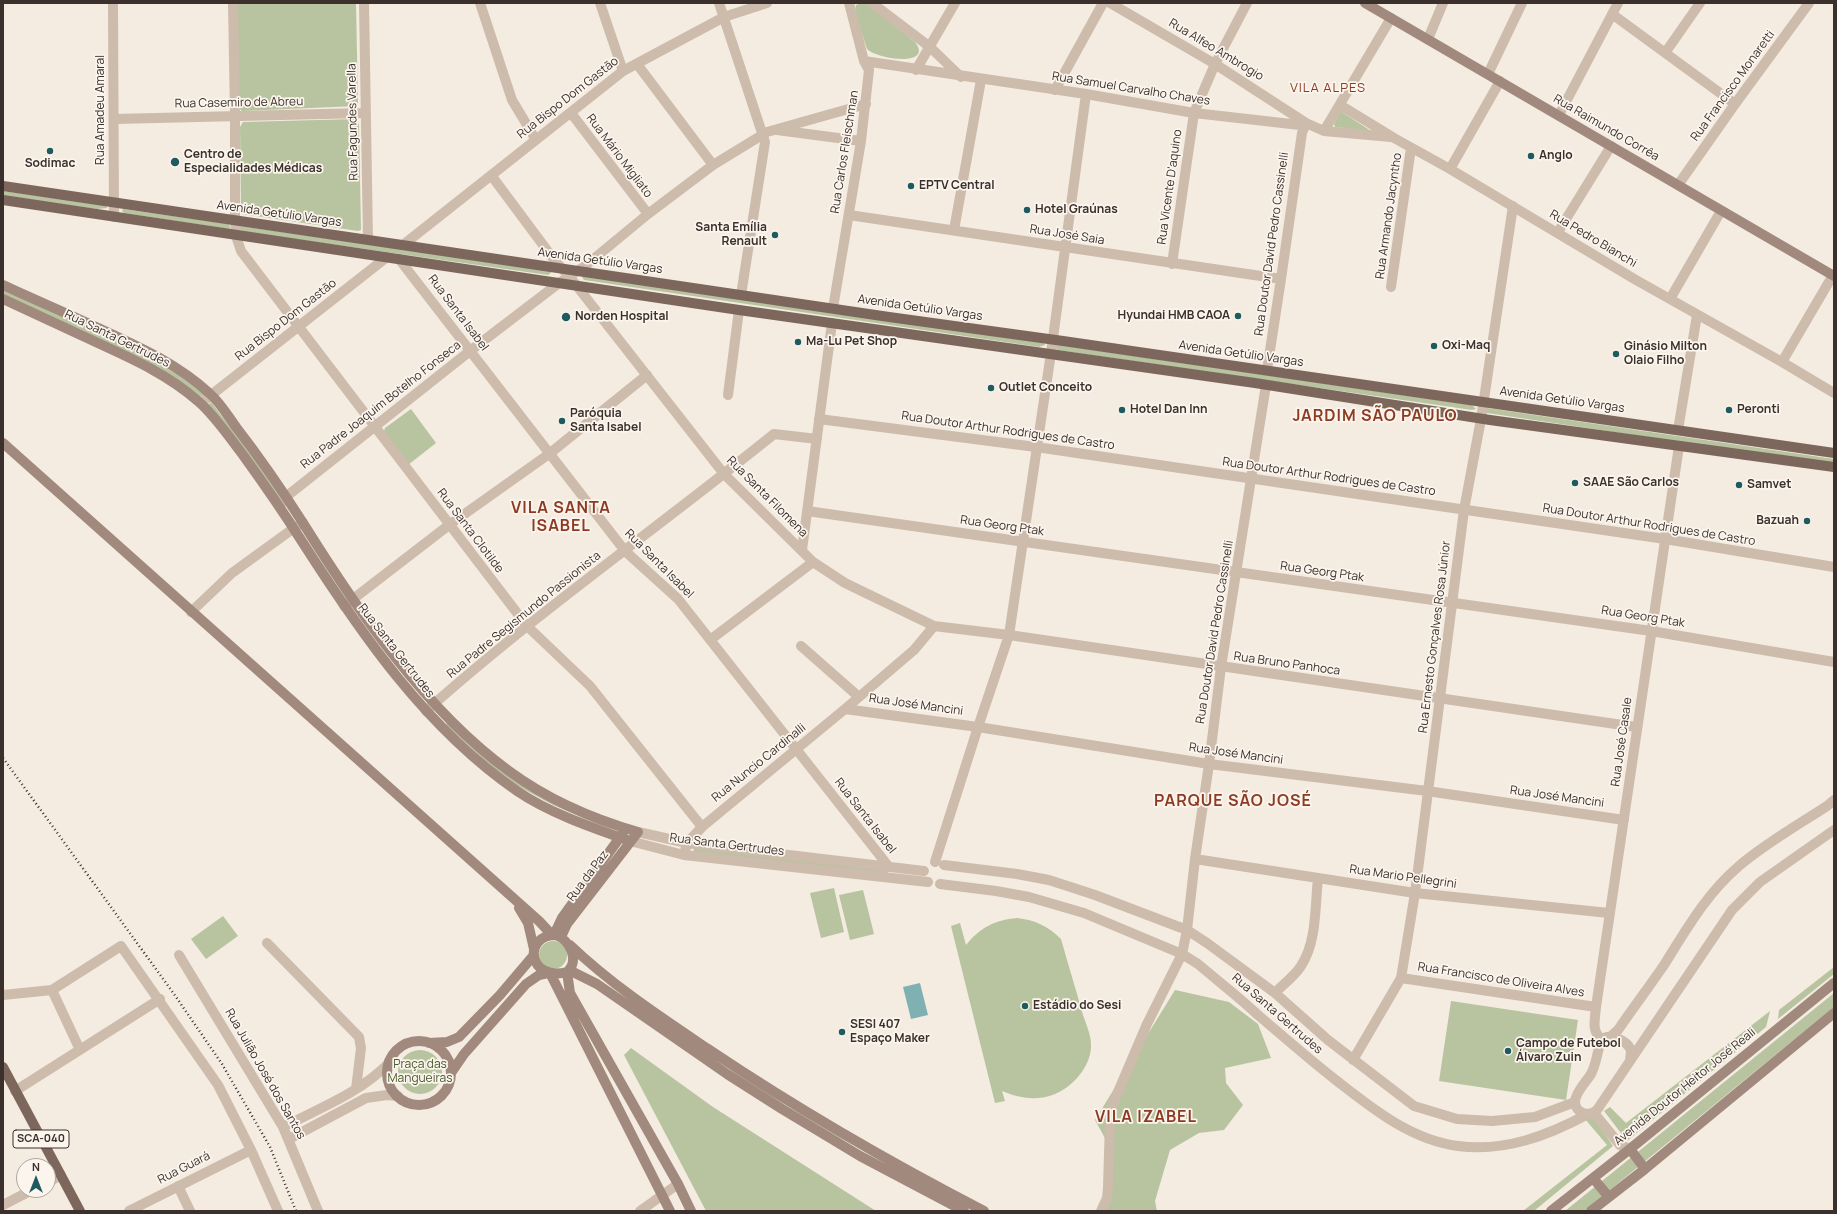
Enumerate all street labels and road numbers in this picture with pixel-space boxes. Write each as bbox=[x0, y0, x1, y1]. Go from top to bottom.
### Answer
street label: Rua Alfeo Ambrogio bbox=[1166, 16, 1266, 84]
street label: Rua Francisco Monaretti bbox=[1688, 28, 1778, 144]
street label: Rua Bispo Dom Gastão bbox=[514, 54, 622, 142]
street label: Rua Amadeu Amaral bbox=[94, 55, 108, 165]
street label: Rua Fagundes Varella bbox=[345, 63, 361, 181]
street label: Rua Samuel Carvalho Chaves bbox=[1051, 69, 1211, 109]
street label: Rua Carlos Fleischman bbox=[828, 89, 862, 215]
street label: Rua Raimundo Corrêa bbox=[1551, 92, 1661, 164]
street label: Rua Casemiro de Abreu bbox=[175, 95, 303, 111]
street label: Rua Mário Migliato bbox=[583, 111, 655, 201]
street label: Rua Vicente D'aquino bbox=[1155, 129, 1185, 245]
street label: Rua Doutor David Pedro Cassinelli bbox=[1252, 151, 1292, 337]
street label: Rua Armando Jacyntho bbox=[1373, 152, 1405, 280]
street label: Avenida Getúlio Vargas bbox=[216, 198, 342, 230]
street label: Rua Pedro Bianchi bbox=[1547, 207, 1639, 271]
street label: Rua José Saia bbox=[1029, 222, 1105, 248]
street label: Avenida Getúlio Vargas bbox=[537, 245, 663, 277]
street label: Rua Santa Isabel bbox=[425, 272, 491, 354]
street label: Rua Bispo Dom Gastão bbox=[232, 276, 340, 364]
street label: Avenida Getúlio Vargas bbox=[857, 292, 983, 324]
street label: Rua Santa Gertrudes bbox=[62, 307, 172, 371]
street label: Rua Padre Joaquim Botelho Fonseca bbox=[298, 338, 464, 472]
street label: Avenida Getúlio Vargas bbox=[1178, 338, 1304, 370]
street label: Avenida Getúlio Vargas bbox=[1499, 384, 1625, 416]
street label: Rua Doutor Arthur Rodrigues de Castro bbox=[900, 409, 1116, 453]
street label: Rua Santa Filomena bbox=[724, 454, 810, 540]
street label: Rua Doutor Arthur Rodrigues de Castro bbox=[1221, 455, 1437, 499]
street label: Rua Santa Clotilde bbox=[434, 486, 506, 576]
street label: Rua Doutor Arthur Rodrigues de Castro bbox=[1542, 501, 1756, 549]
street label: Rua Georg Ptak bbox=[959, 513, 1045, 539]
street label: Rua Santa Isabel bbox=[622, 527, 696, 601]
street label: Rua Doutor David Pedro Cassinelli bbox=[1193, 539, 1237, 725]
street label: Rua Ernesto Gonçalves Rosa Júnior bbox=[1416, 540, 1454, 734]
street label: Rua Padre Segismundo Passionista bbox=[444, 548, 604, 682]
street label: Rua Georg Ptak bbox=[1279, 559, 1365, 585]
street label: Rua Santa Gertrudes bbox=[355, 601, 437, 701]
street label: Rua Georg Ptak bbox=[1600, 603, 1686, 631]
street label: Rua Bruno Panhoca bbox=[1233, 649, 1341, 679]
street label: Rua José Mancini bbox=[868, 691, 964, 719]
street label: Rua José Casale bbox=[1609, 696, 1635, 788]
street label: Rua Nuncio Cardinalli bbox=[709, 721, 809, 805]
street label: Rua José Mancini bbox=[1188, 740, 1284, 768]
street label: Rua Santa Isabel bbox=[831, 776, 899, 856]
street label: Rua José Mancini bbox=[1509, 783, 1605, 811]
street label: Rua Santa Gertrudes bbox=[669, 831, 785, 859]
street label: Rua da Paz bbox=[564, 848, 612, 904]
street label: Rua Mario Pellegrini bbox=[1348, 862, 1458, 892]
street label: Rua Francisco de Oliveira Alves bbox=[1417, 960, 1585, 1000]
street label: Rua Santa Gertrudes bbox=[1229, 971, 1325, 1057]
street label: Rua Julião José dos Santos bbox=[222, 1006, 308, 1142]
street label: Avenida Doutor Heitor José Reali bbox=[1611, 1025, 1759, 1149]
road number: SCA-040 bbox=[13, 1130, 69, 1148]
street label: Rua Guará bbox=[155, 1149, 213, 1187]

